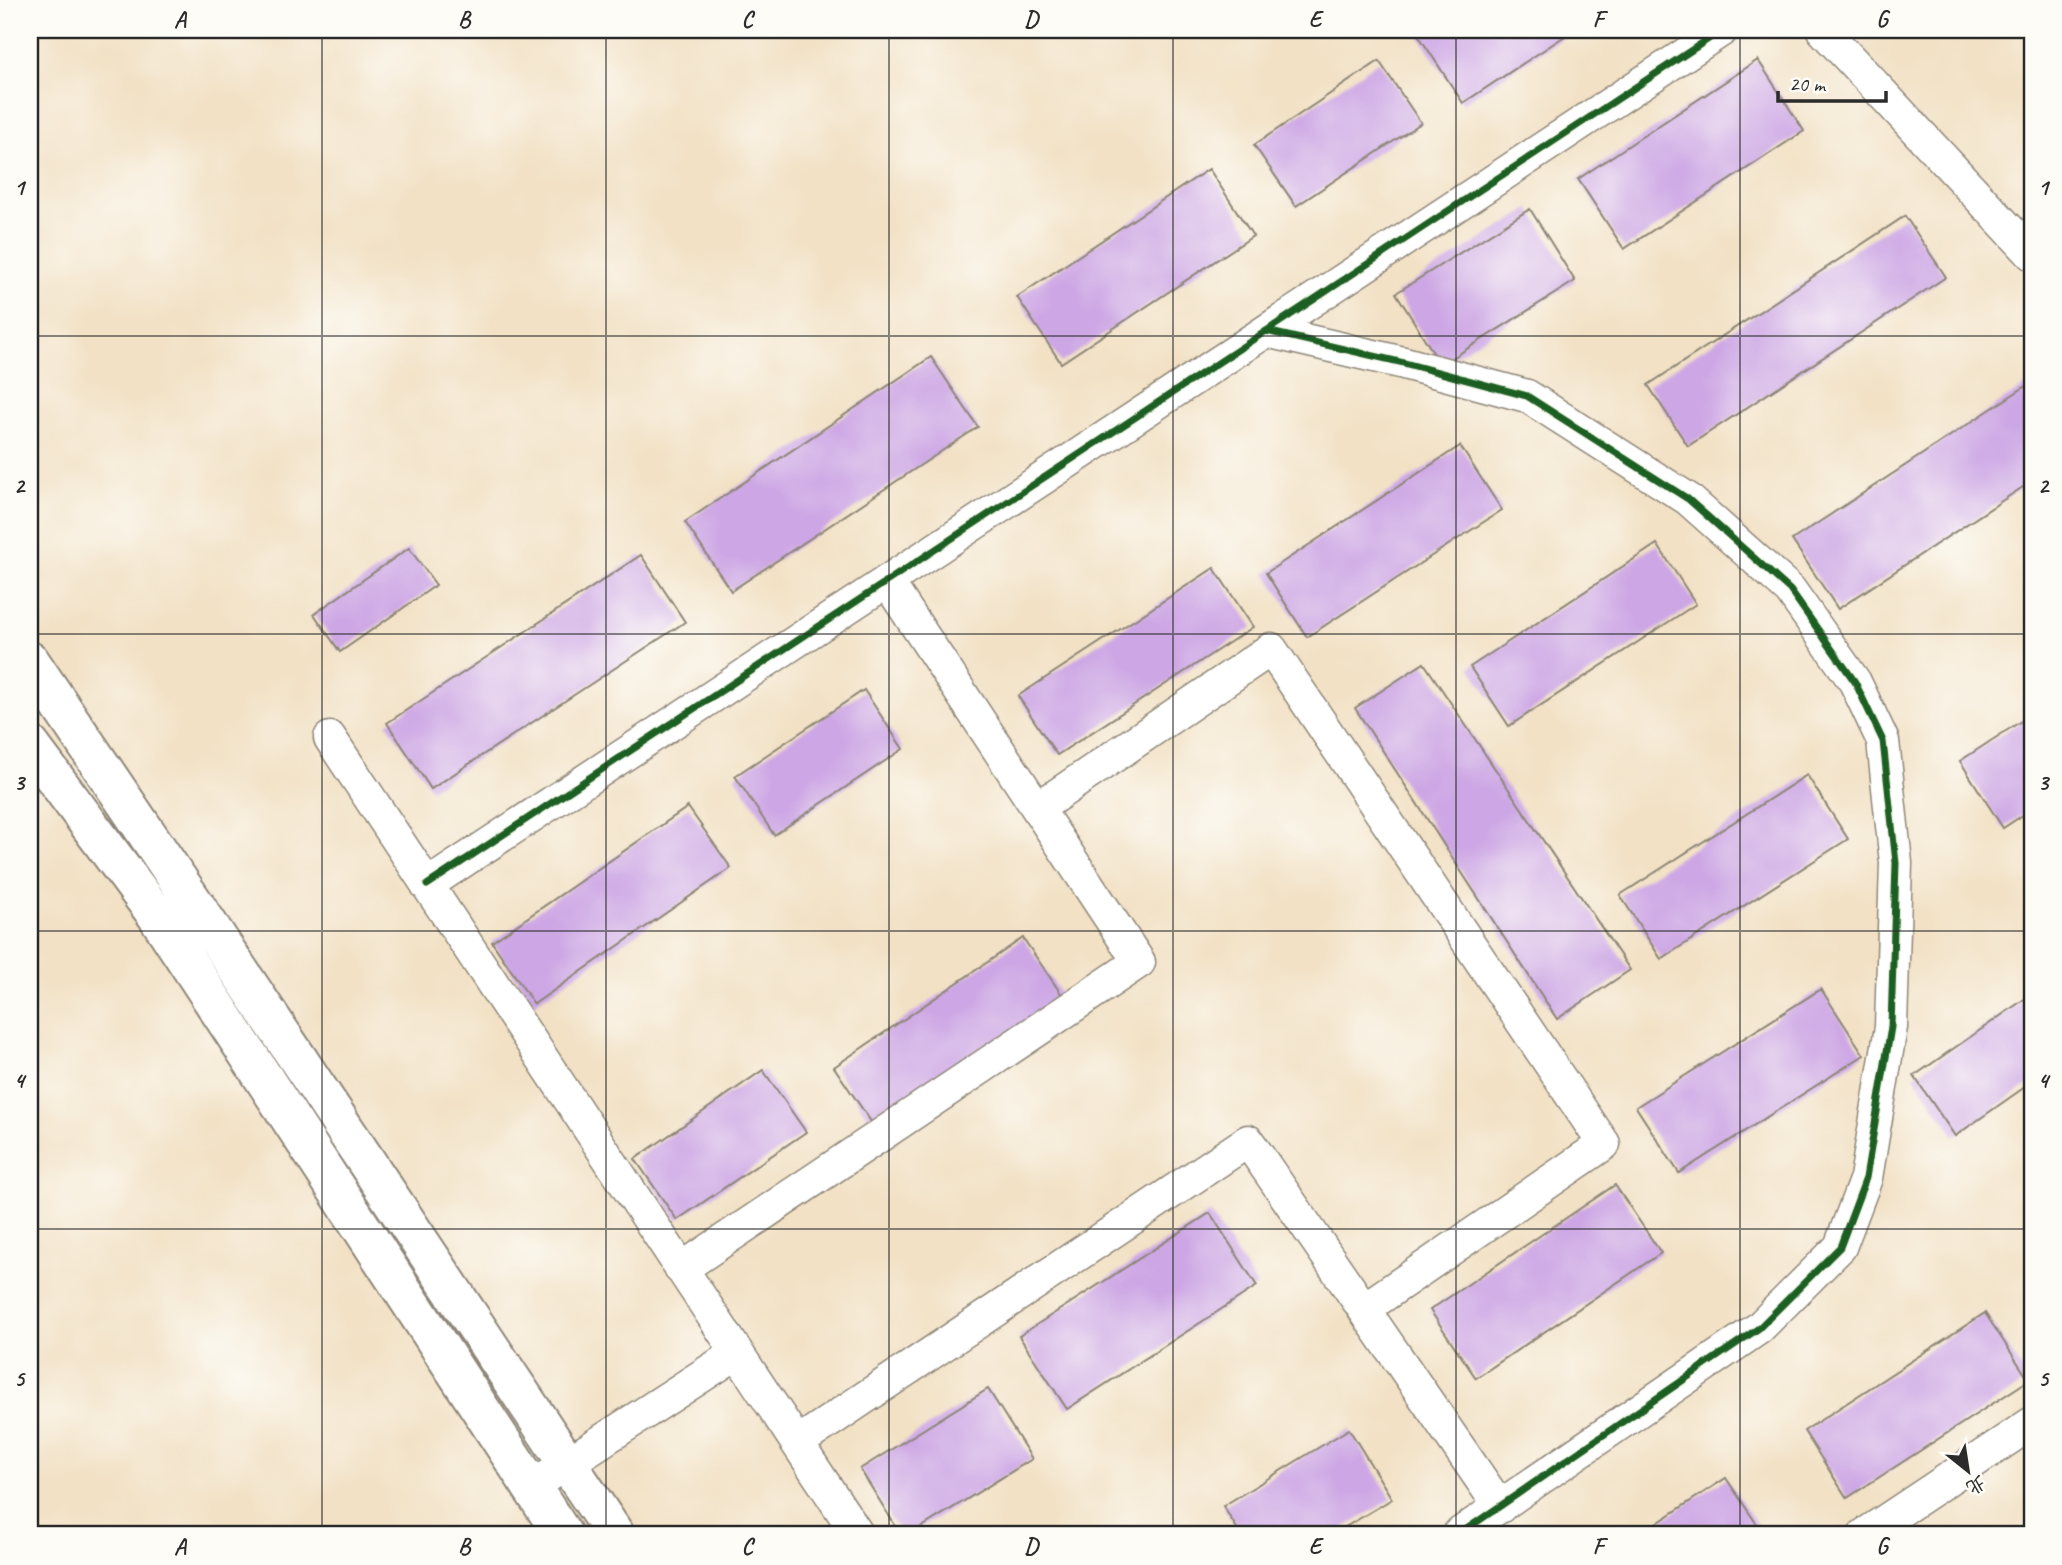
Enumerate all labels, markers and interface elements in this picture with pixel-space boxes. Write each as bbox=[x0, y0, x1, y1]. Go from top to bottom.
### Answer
text: A bbox=[174, 5, 188, 34]
text: B bbox=[458, 5, 472, 34]
text: C bbox=[742, 5, 756, 34]
text: D bbox=[1024, 5, 1040, 34]
text: E bbox=[1309, 5, 1325, 34]
text: F bbox=[1593, 5, 1609, 34]
text: G bbox=[1876, 5, 1891, 34]
scale bar bbox=[1778, 60, 1887, 104]
text: 20 m bbox=[1789, 71, 1827, 97]
text: 1 bbox=[14, 173, 27, 202]
text: 1 bbox=[2038, 173, 2051, 202]
text: 2 bbox=[14, 471, 27, 500]
text: 2 bbox=[2038, 471, 2051, 500]
text: 3 bbox=[14, 768, 27, 797]
text: 3 bbox=[2038, 768, 2051, 797]
text: 4 bbox=[14, 1066, 27, 1095]
text: 4 bbox=[2038, 1066, 2051, 1095]
text: 5 bbox=[14, 1364, 26, 1393]
text: 5 bbox=[2038, 1364, 2050, 1393]
north arrow bbox=[1932, 1436, 2002, 1506]
text: 北 bbox=[1962, 1470, 1990, 1500]
text: A bbox=[174, 1532, 188, 1561]
text: B bbox=[458, 1532, 472, 1561]
text: C bbox=[742, 1532, 756, 1561]
text: D bbox=[1024, 1532, 1040, 1561]
text: E bbox=[1309, 1532, 1325, 1561]
text: F bbox=[1593, 1532, 1609, 1561]
text: G bbox=[1876, 1532, 1891, 1561]

